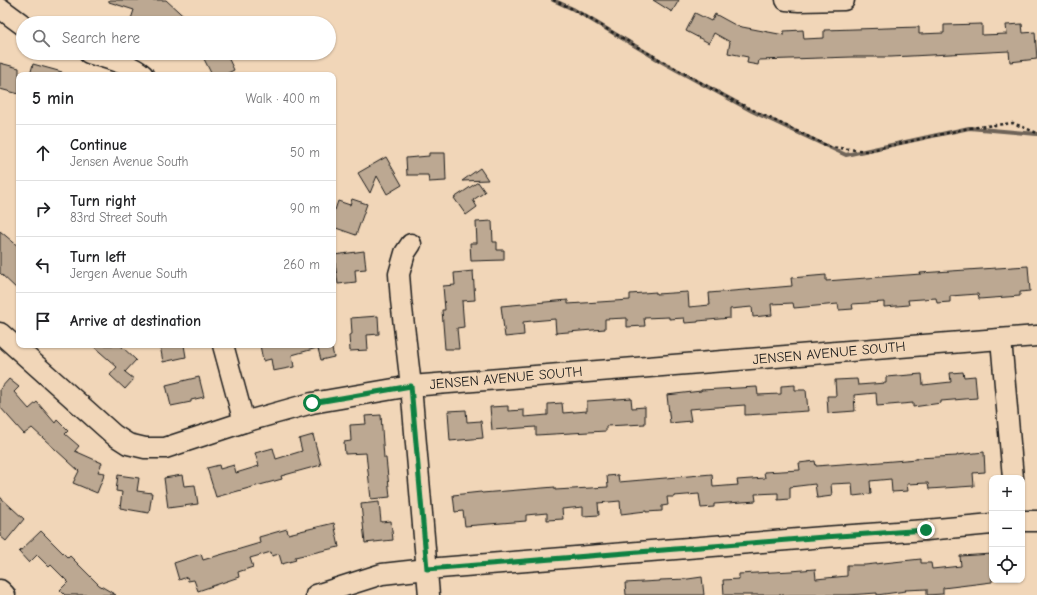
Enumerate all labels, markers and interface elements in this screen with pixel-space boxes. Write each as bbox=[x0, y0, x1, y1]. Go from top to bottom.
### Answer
search box bbox=[16, 16, 336, 60]
icon: search bbox=[30, 27, 52, 49]
text: Search here bbox=[62, 29, 140, 47]
text: 5 min bbox=[32, 89, 74, 108]
text: Walk · 400 m bbox=[246, 91, 320, 106]
text: Continue bbox=[70, 136, 127, 154]
icon: ahead bbox=[32, 142, 54, 164]
text: 50 m bbox=[290, 145, 320, 160]
text: Jensen Avenue South bbox=[70, 154, 188, 169]
text: Turn right bbox=[70, 192, 136, 210]
icon: right bbox=[32, 198, 54, 220]
text: 90 m bbox=[290, 201, 320, 216]
text: 83rd Street South bbox=[70, 210, 168, 225]
text: Turn left bbox=[70, 248, 126, 266]
icon: left bbox=[32, 254, 54, 276]
text: 260 m bbox=[283, 257, 320, 272]
text: Jergen Avenue South bbox=[70, 266, 187, 281]
icon: arrive bbox=[32, 310, 54, 332]
text: Arrive at destination bbox=[70, 312, 201, 330]
street label: JENSEN AVENUE SOUTH bbox=[752, 338, 906, 368]
street label: JENSEN AVENUE SOUTH bbox=[429, 363, 583, 393]
route start bbox=[303, 394, 321, 412]
map controls bbox=[989, 475, 1025, 583]
button: + bbox=[989, 475, 1025, 511]
button: − bbox=[989, 511, 1025, 547]
route end bbox=[917, 521, 935, 539]
button: locate bbox=[989, 547, 1025, 583]

